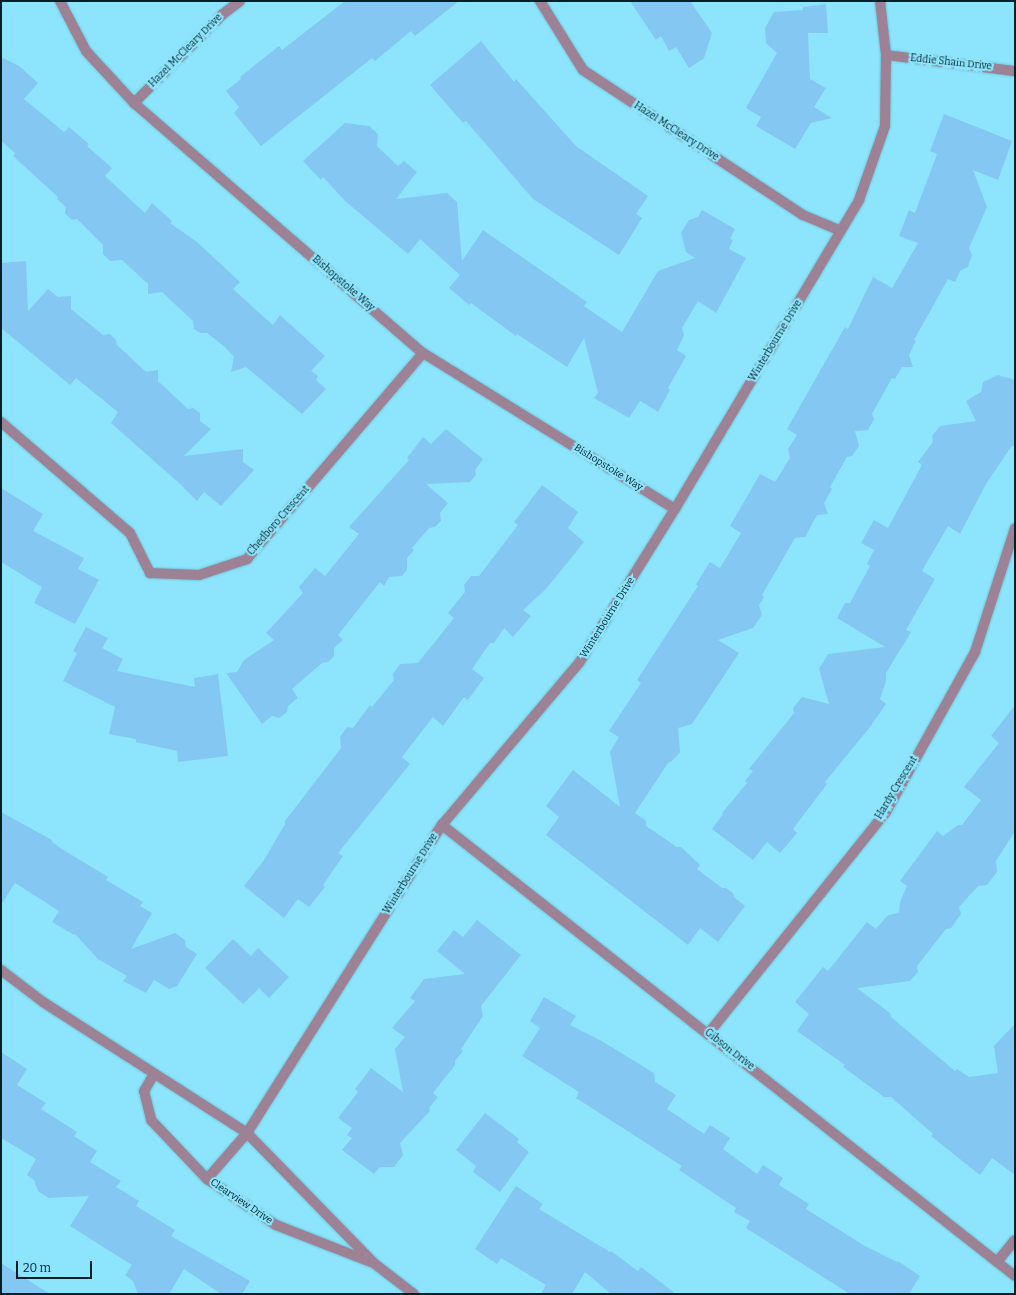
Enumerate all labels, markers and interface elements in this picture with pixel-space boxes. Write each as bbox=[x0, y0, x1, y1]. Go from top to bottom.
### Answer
street label: Hazel McCleary Drive bbox=[147, 12, 225, 90]
street label: Eddie Shain Drive bbox=[910, 53, 992, 73]
street label: Hazel McCleary Drive bbox=[631, 100, 721, 164]
street label: Bishopstoke Way bbox=[309, 254, 377, 314]
street label: Winterbourne Drive bbox=[747, 298, 805, 384]
street label: Bishopstoke Way bbox=[571, 442, 645, 494]
street label: Chedboro Crescent bbox=[246, 484, 312, 558]
street label: Winterbourne Drive bbox=[578, 575, 638, 661]
street label: Hardy Crescent bbox=[873, 754, 921, 822]
street label: Winterbourne Drive bbox=[381, 831, 441, 917]
street label: Gibson Drive bbox=[702, 1027, 756, 1073]
street label: Clearview Drive bbox=[208, 1177, 274, 1227]
scale bar bbox=[18, 1253, 94, 1279]
text: 20 m bbox=[23, 1261, 51, 1275]

